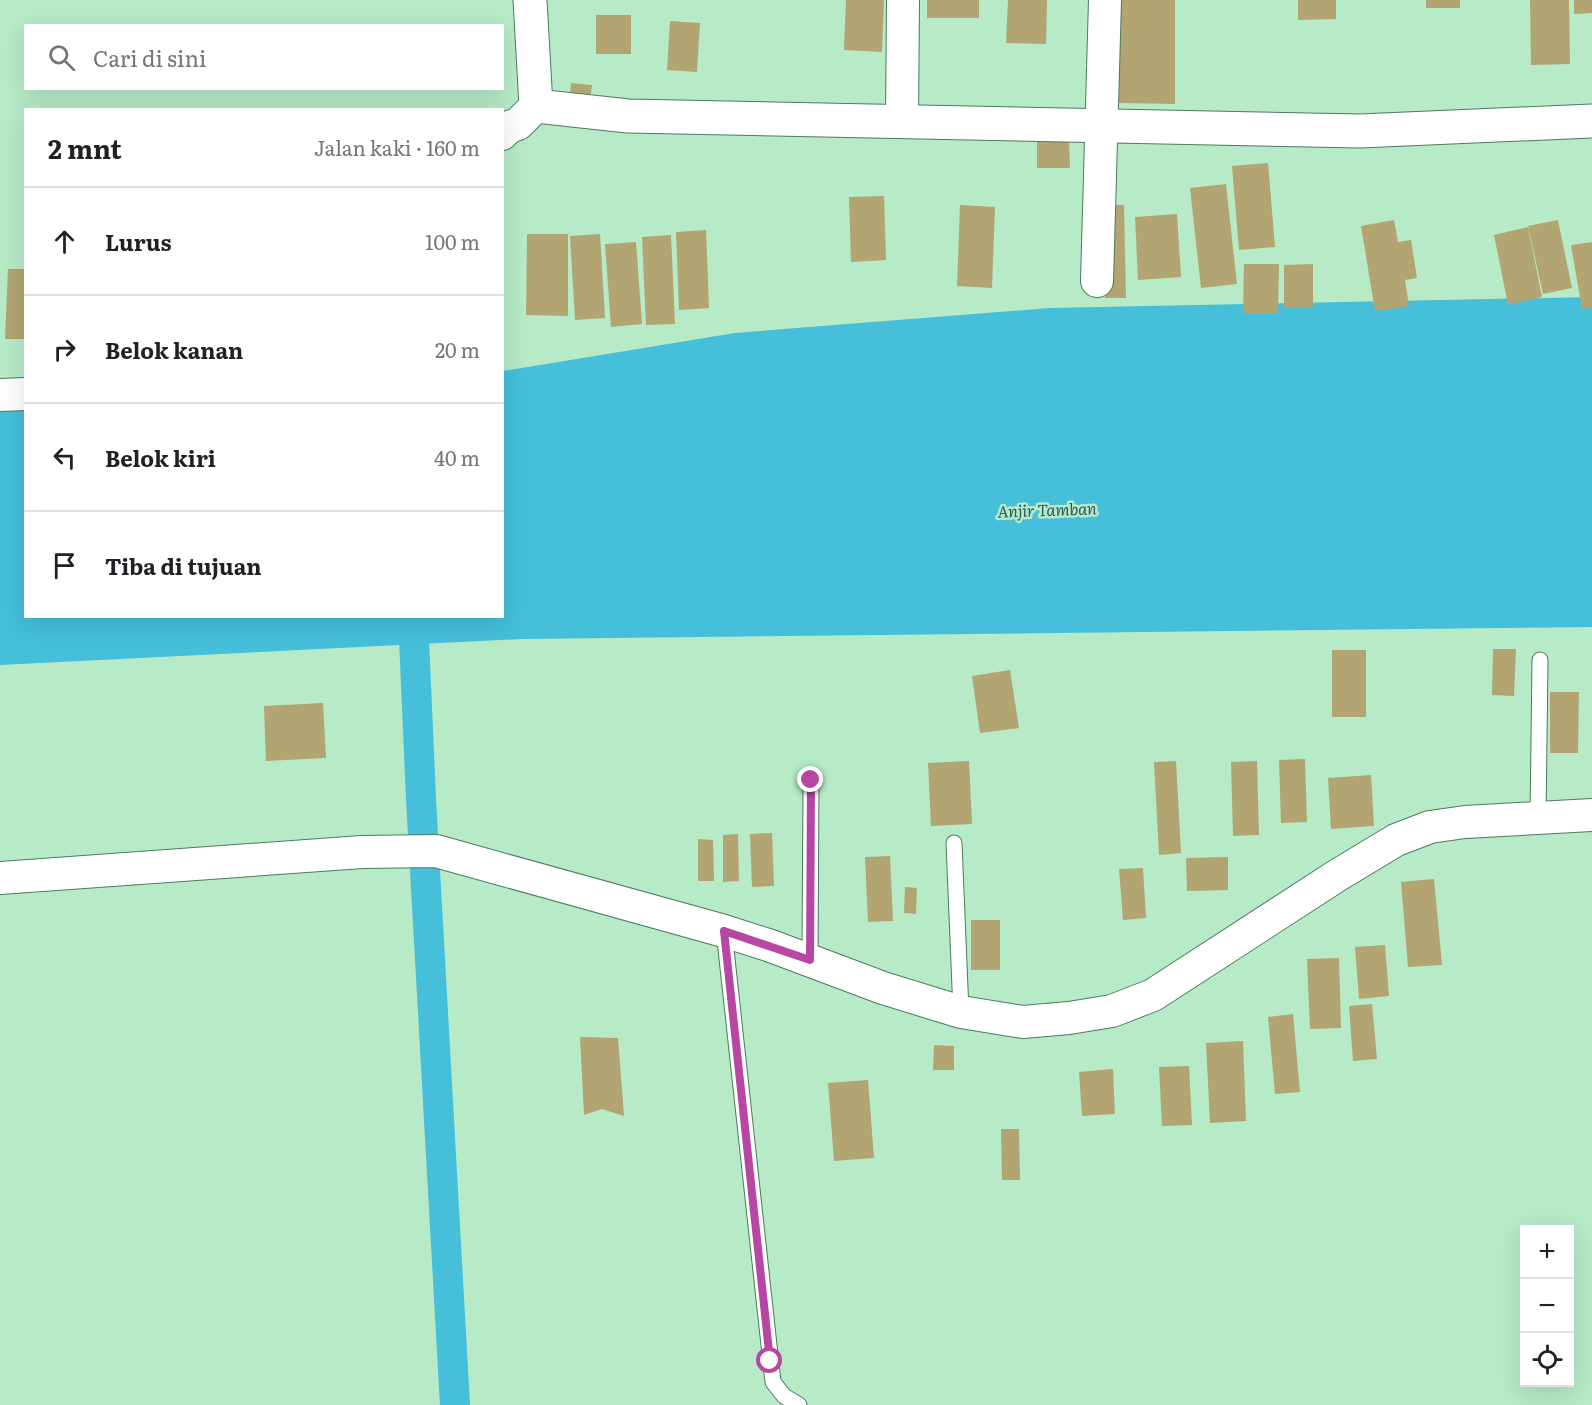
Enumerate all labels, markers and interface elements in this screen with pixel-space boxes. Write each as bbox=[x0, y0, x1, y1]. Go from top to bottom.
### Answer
search box bbox=[24, 24, 504, 90]
icon: search bbox=[45, 41, 78, 74]
text: Cari di sini bbox=[93, 41, 206, 74]
text: 2 mnt bbox=[48, 128, 122, 167]
text: Jalan kaki · 160 m bbox=[314, 132, 480, 162]
icon: ahead bbox=[48, 225, 81, 258]
text: Lurus bbox=[105, 225, 172, 258]
text: 100 m bbox=[425, 226, 480, 256]
icon: right bbox=[48, 333, 81, 366]
text: Belok kanan bbox=[105, 333, 243, 366]
text: 20 m bbox=[435, 334, 480, 364]
icon: left bbox=[48, 441, 81, 474]
text: Belok kiri bbox=[105, 441, 216, 474]
text: 40 m bbox=[434, 442, 480, 472]
water label: Anjir Tamban bbox=[997, 495, 1098, 523]
icon: arrive bbox=[48, 549, 81, 582]
text: Tiba di tujuan bbox=[105, 549, 261, 582]
route end bbox=[797, 766, 823, 792]
map controls bbox=[1520, 1225, 1574, 1387]
button: + bbox=[1520, 1225, 1574, 1279]
button: − bbox=[1520, 1279, 1574, 1333]
button: locate bbox=[1520, 1333, 1574, 1387]
route start bbox=[756, 1347, 782, 1373]

